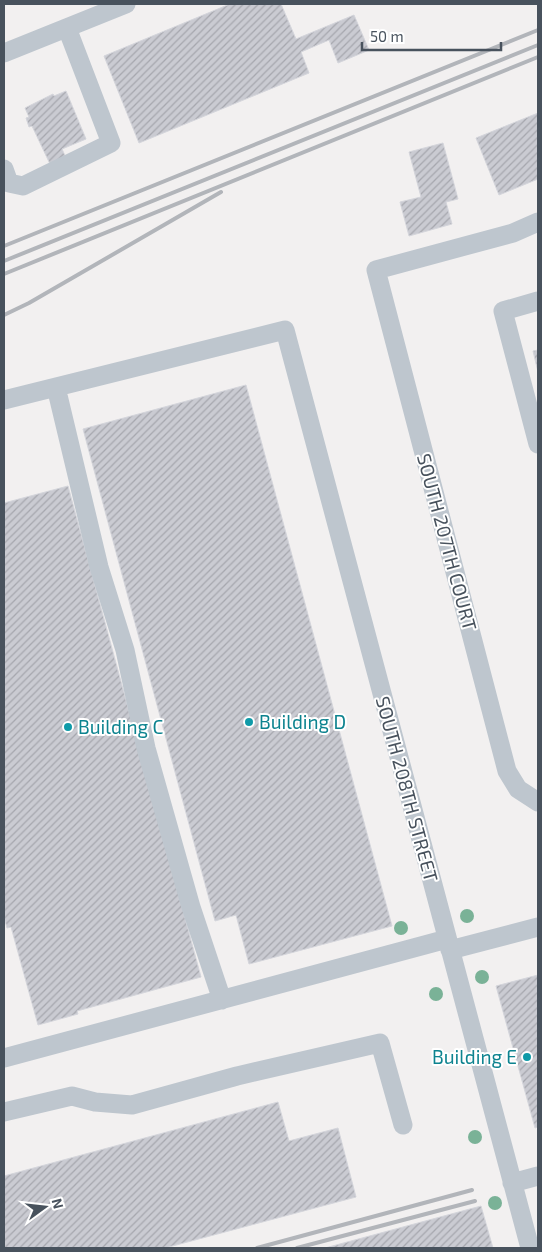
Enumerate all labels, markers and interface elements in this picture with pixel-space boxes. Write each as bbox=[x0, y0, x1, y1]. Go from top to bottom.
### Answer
scale bar bbox=[362, 20, 501, 52]
text: 50 m bbox=[370, 27, 404, 45]
street label: SOUTH 207TH COURT bbox=[413, 451, 482, 633]
street label: SOUTH 208TH STREET bbox=[372, 693, 443, 884]
place label: Building D bbox=[259, 710, 346, 733]
place label: Building C bbox=[78, 715, 163, 738]
marker: Building D bbox=[243, 716, 255, 728]
marker: Building C bbox=[62, 721, 74, 733]
place label: Building E bbox=[432, 1045, 517, 1068]
marker: Building E bbox=[521, 1051, 533, 1063]
north arrow bbox=[20, 1182, 70, 1232]
text: N bbox=[49, 1196, 68, 1211]

